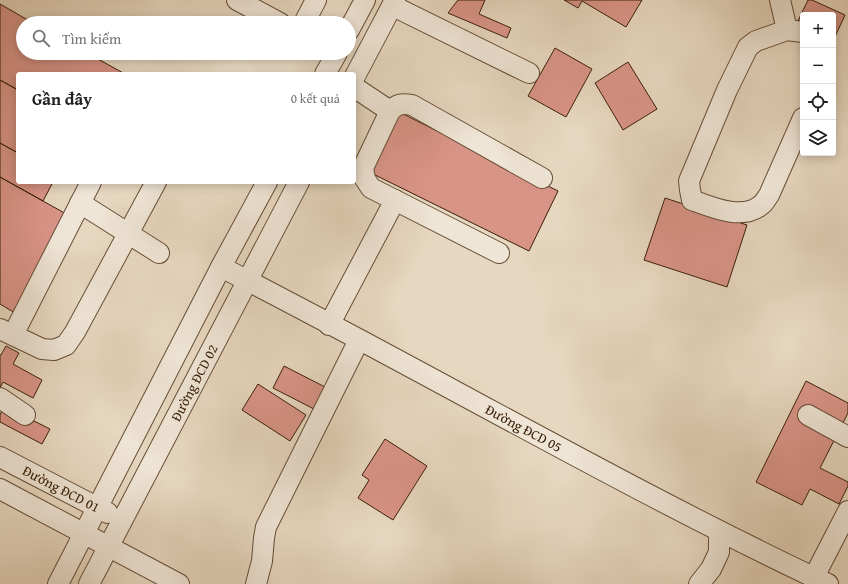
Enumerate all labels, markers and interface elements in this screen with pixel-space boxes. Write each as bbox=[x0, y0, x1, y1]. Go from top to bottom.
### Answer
map controls bbox=[800, 12, 836, 156]
button: + bbox=[800, 12, 836, 48]
search box bbox=[16, 16, 356, 60]
icon: search bbox=[30, 27, 52, 49]
text: Tìm kiếm bbox=[62, 28, 121, 49]
button: − bbox=[800, 48, 836, 84]
button: locate bbox=[800, 84, 836, 120]
text: Gần đây bbox=[32, 86, 92, 111]
text: 0 kết quả bbox=[291, 89, 340, 108]
button: layers bbox=[800, 120, 836, 156]
street label: Đường ĐCD 02 bbox=[166, 341, 222, 425]
street label: Đường ĐCD 05 bbox=[482, 399, 566, 457]
street label: Đường ĐCD 01 bbox=[19, 460, 103, 517]

